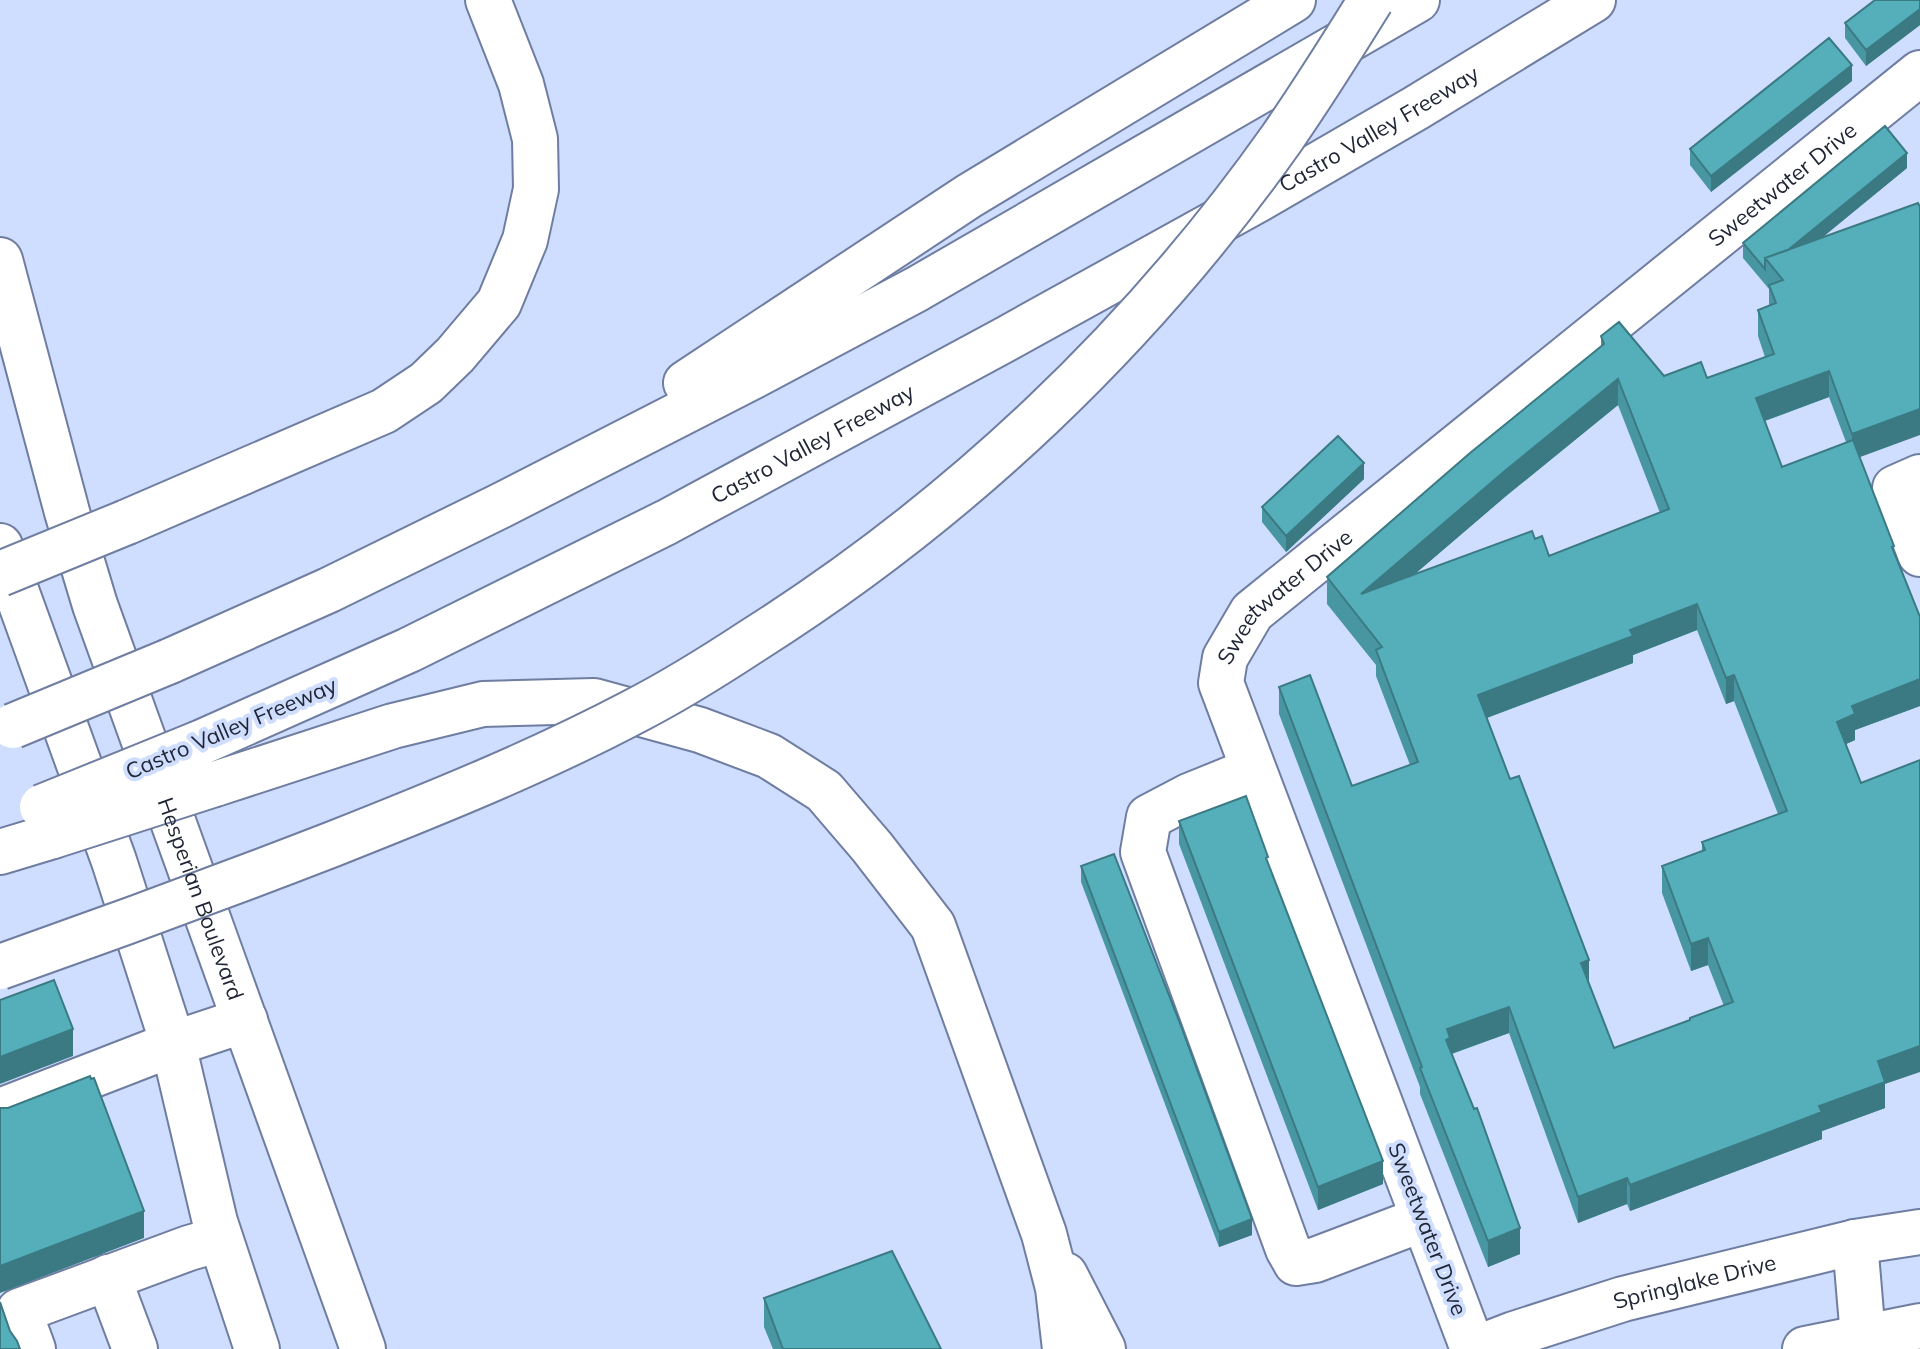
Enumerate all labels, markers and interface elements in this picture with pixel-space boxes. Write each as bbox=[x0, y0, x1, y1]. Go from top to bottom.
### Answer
street label: Castro Valley Freeway bbox=[1274, 59, 1484, 198]
street label: Sweetwater Drive bbox=[1702, 116, 1862, 253]
street label: Castro Valley Freeway bbox=[706, 377, 919, 510]
street label: Sweetwater Drive bbox=[1210, 523, 1358, 669]
street label: Castro Valley Freeway bbox=[121, 671, 341, 785]
street label: Hesperian Boulevard bbox=[152, 794, 250, 1004]
street label: Sweetwater Drive bbox=[1382, 1139, 1474, 1319]
street label: Springlake Drive bbox=[1610, 1248, 1779, 1315]

